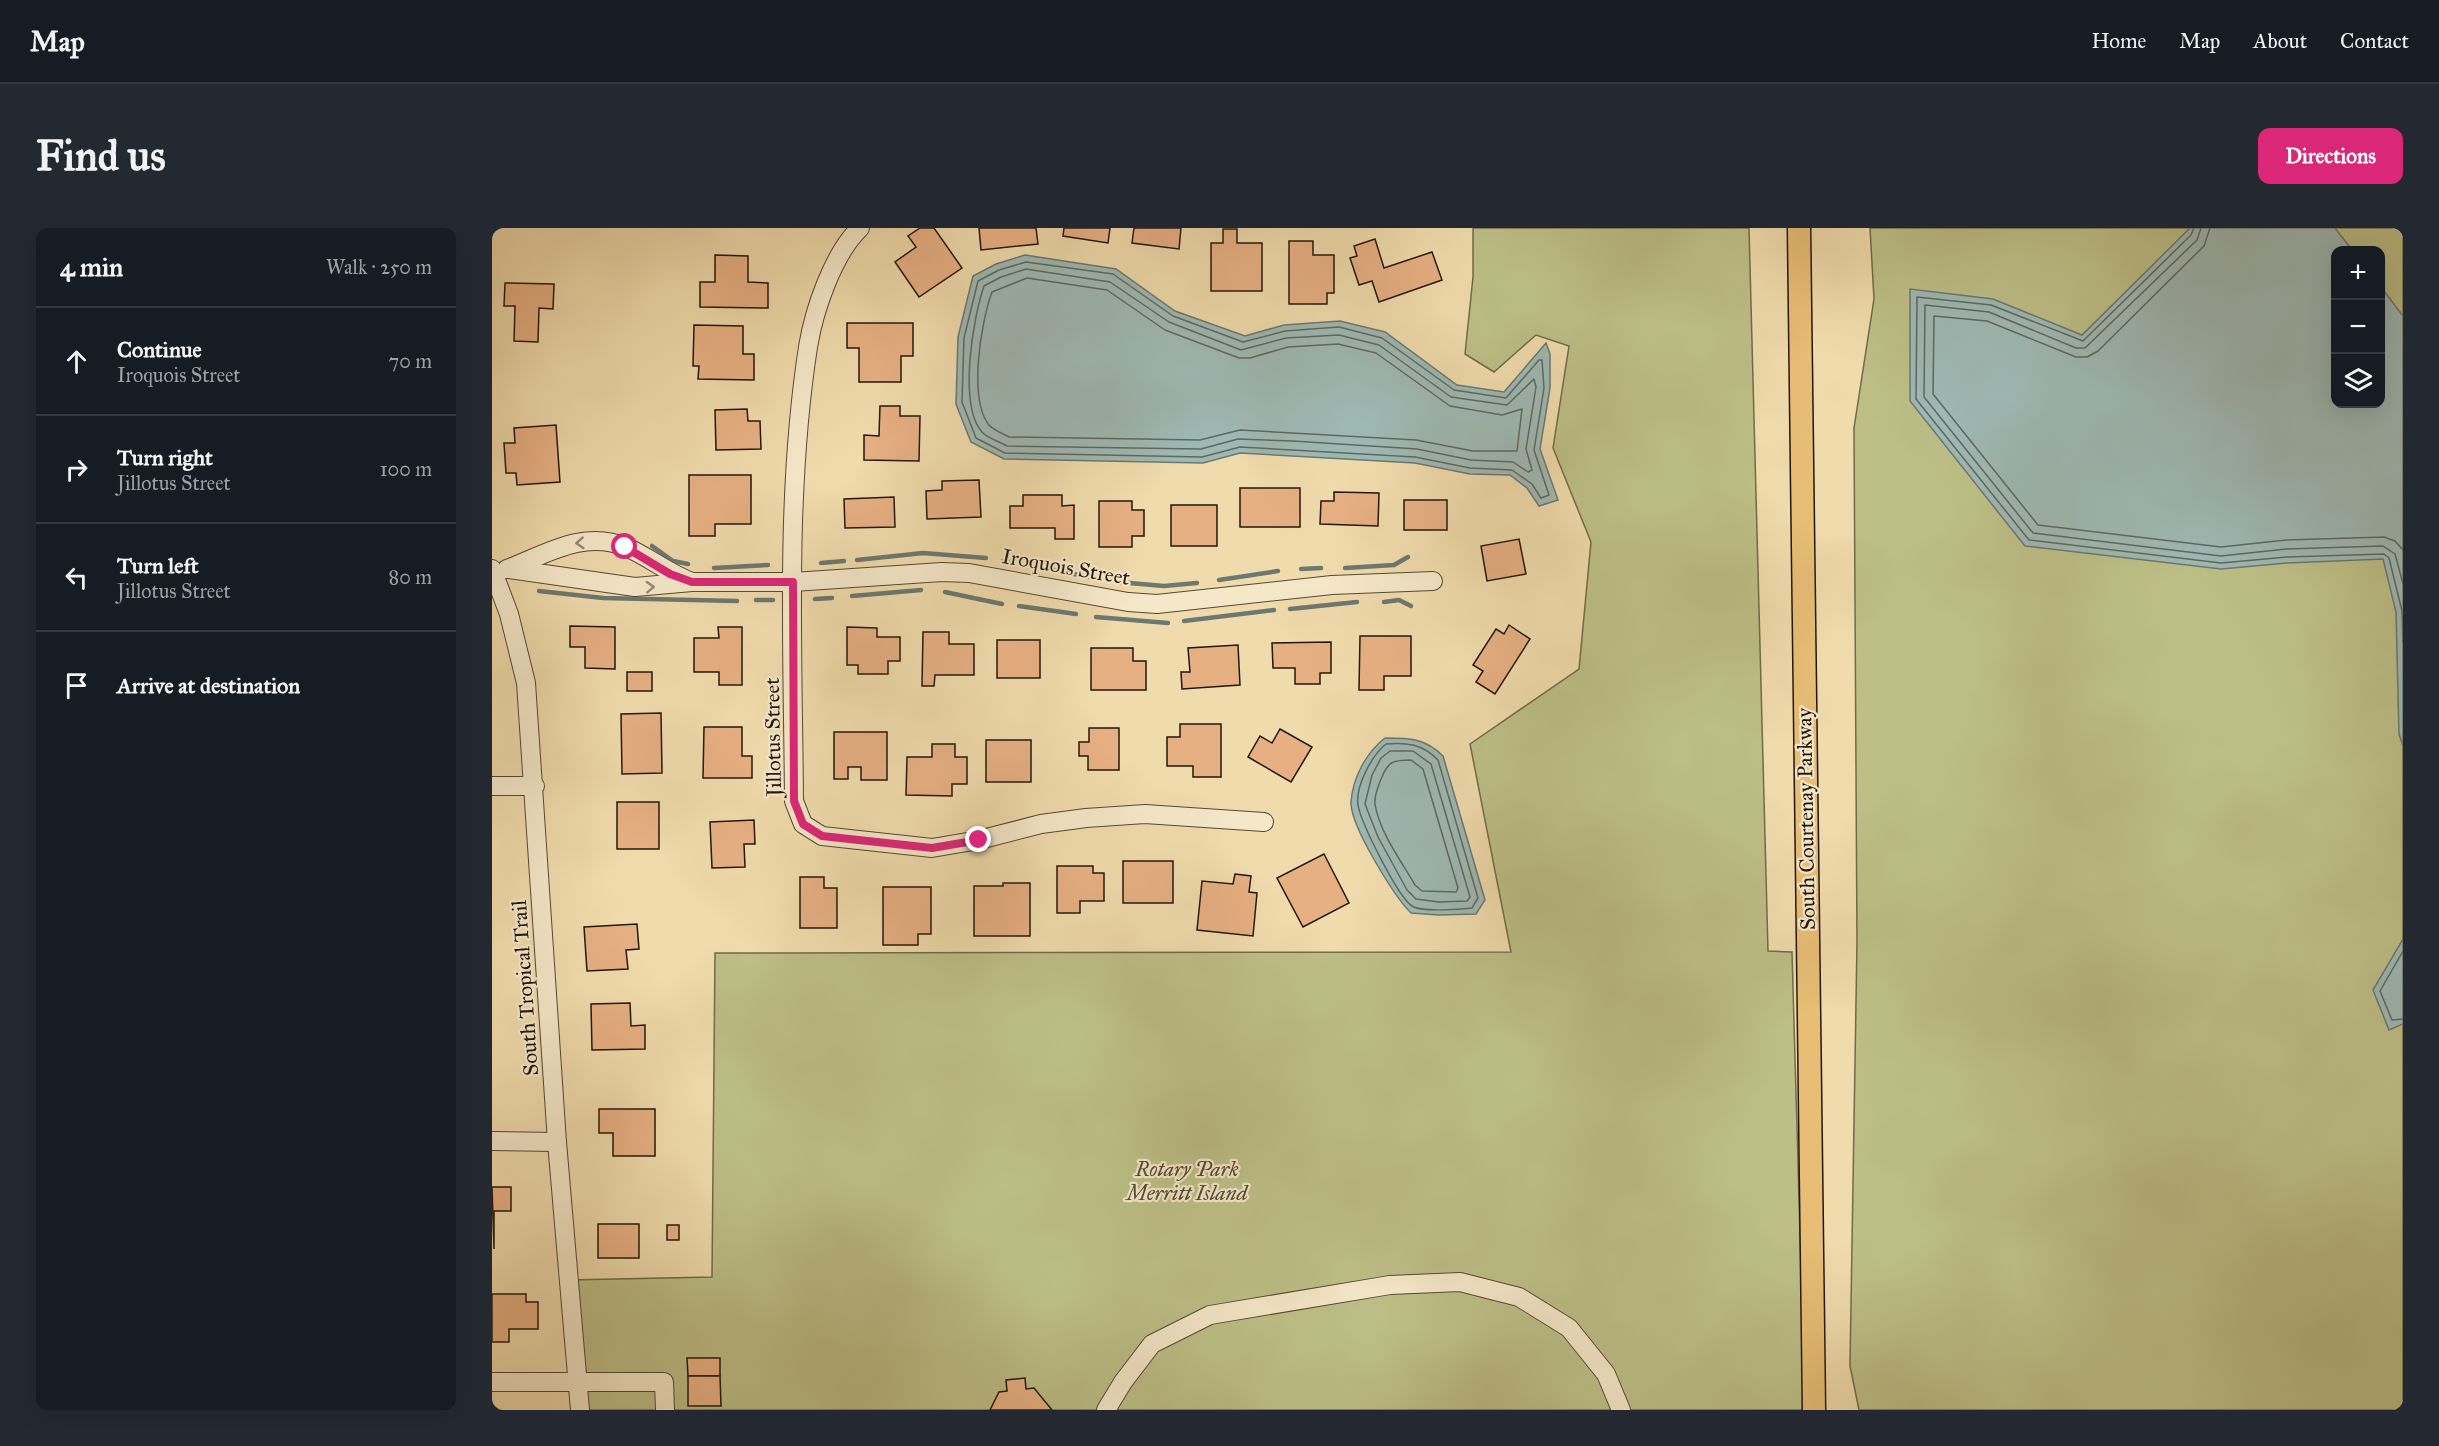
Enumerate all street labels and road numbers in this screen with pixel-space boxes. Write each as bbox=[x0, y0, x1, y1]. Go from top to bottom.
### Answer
street label: Iroquois Street bbox=[1000, 543, 1133, 591]
street label: Jillotus Street bbox=[759, 677, 787, 799]
street label: South Courtenay Parkway bbox=[1791, 706, 1821, 930]
street label: South Tropical Trail bbox=[506, 899, 544, 1077]

